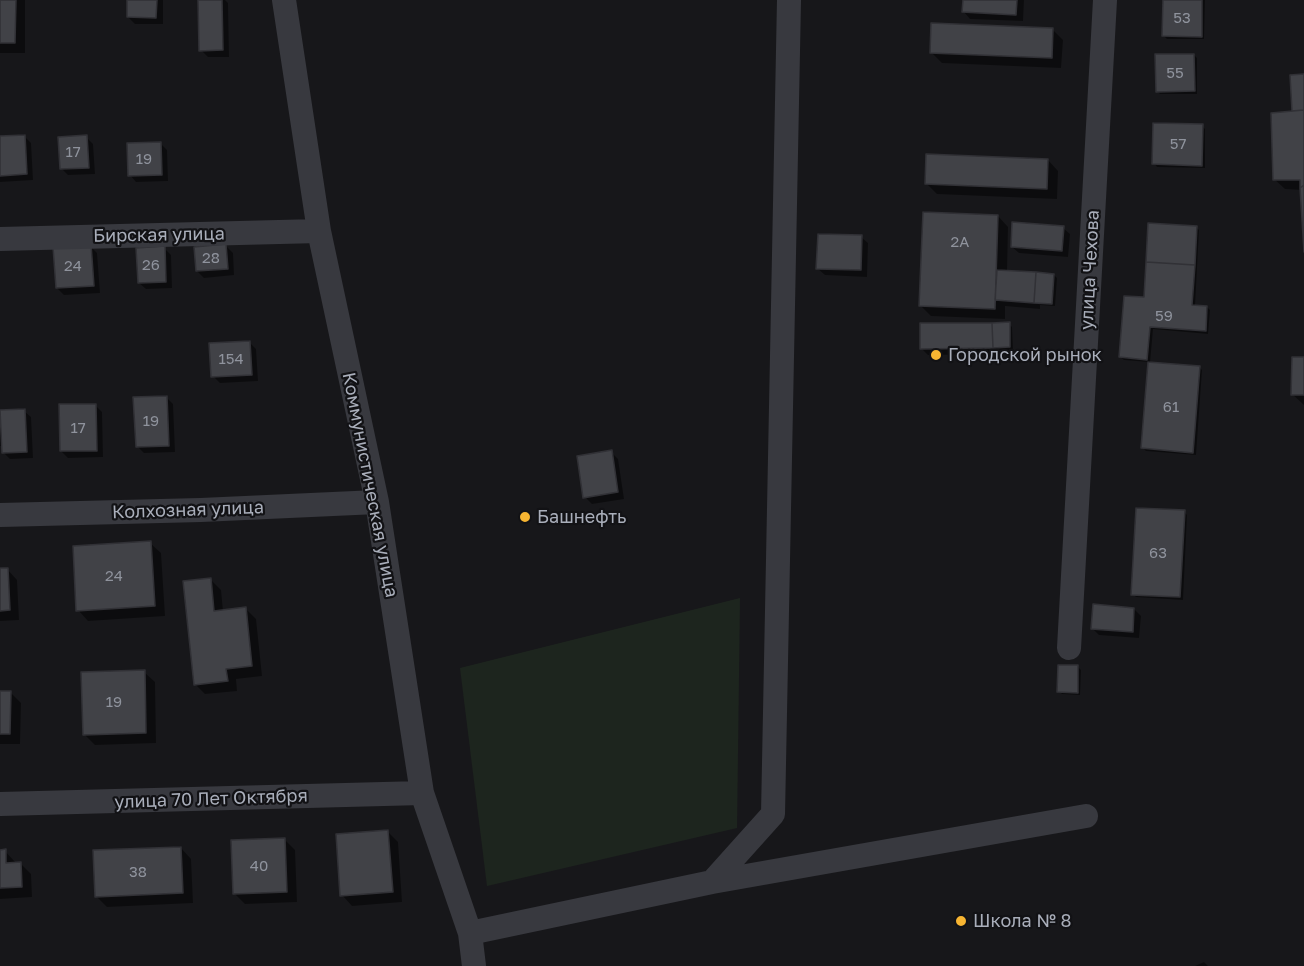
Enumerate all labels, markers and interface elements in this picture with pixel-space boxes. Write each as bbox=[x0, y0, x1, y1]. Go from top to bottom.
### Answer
house number: 53 bbox=[1173, 9, 1191, 27]
house number: 55 bbox=[1166, 64, 1184, 82]
house number: 57 bbox=[1170, 135, 1186, 153]
house number: 17 bbox=[65, 143, 81, 161]
house number: 19 bbox=[136, 150, 152, 168]
street label: улица Чехова bbox=[1076, 209, 1104, 331]
street label: Бирская улица bbox=[93, 223, 225, 247]
house number: 2А bbox=[951, 233, 969, 251]
house number: 28 bbox=[202, 249, 220, 267]
house number: 26 bbox=[142, 256, 160, 274]
house number: 24 bbox=[64, 257, 82, 275]
house number: 59 bbox=[1155, 307, 1173, 325]
place label: Городской рынок bbox=[948, 344, 1102, 366]
marker: Городской рынок bbox=[929, 348, 943, 362]
house number: 154 bbox=[218, 350, 244, 368]
street label: Коммунистическая улица bbox=[338, 371, 402, 599]
house number: 61 bbox=[1163, 398, 1179, 416]
house number: 19 bbox=[143, 412, 159, 430]
house number: 17 bbox=[70, 419, 86, 437]
street label: Колхозная улица bbox=[112, 497, 264, 523]
place label: Башнефть bbox=[537, 506, 627, 528]
marker: Башнефть bbox=[518, 510, 532, 524]
house number: 63 bbox=[1149, 544, 1167, 562]
house number: 24 bbox=[105, 567, 123, 585]
house number: 19 bbox=[106, 693, 122, 711]
street label: улица 70 Лет Октября bbox=[114, 785, 308, 813]
house number: 40 bbox=[250, 857, 268, 875]
house number: 38 bbox=[129, 863, 147, 881]
place label: Школа № 8 bbox=[973, 910, 1071, 932]
marker: Школа № 8 bbox=[954, 914, 968, 928]

